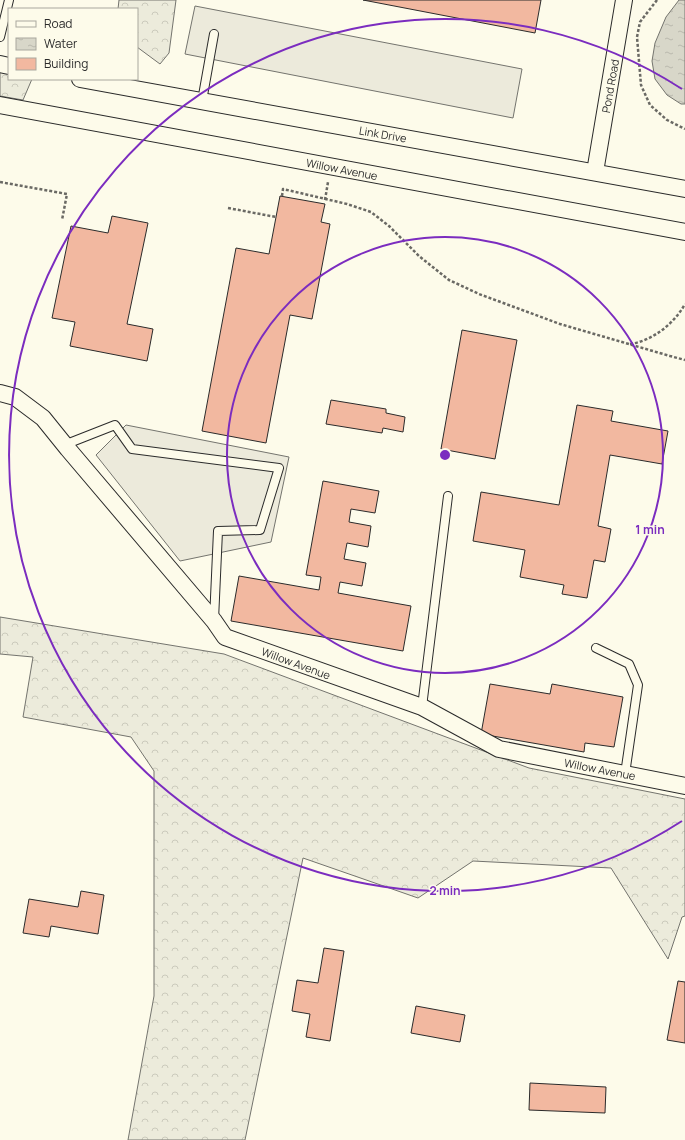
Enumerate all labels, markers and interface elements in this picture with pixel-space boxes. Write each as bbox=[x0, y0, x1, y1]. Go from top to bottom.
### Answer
legend bbox=[8, 8, 138, 80]
text: Road bbox=[44, 15, 72, 32]
text: Water bbox=[44, 35, 78, 52]
text: Building bbox=[44, 55, 88, 72]
street label: Pond Road bbox=[598, 58, 622, 114]
street label: Link Drive bbox=[358, 122, 409, 146]
street label: Willow Avenue bbox=[305, 155, 380, 183]
centre of rings bbox=[438, 448, 452, 462]
text: 1 min bbox=[635, 521, 665, 538]
street label: Willow Avenue bbox=[259, 644, 333, 683]
street label: Willow Avenue bbox=[563, 755, 638, 783]
text: 2 min bbox=[429, 882, 461, 899]

